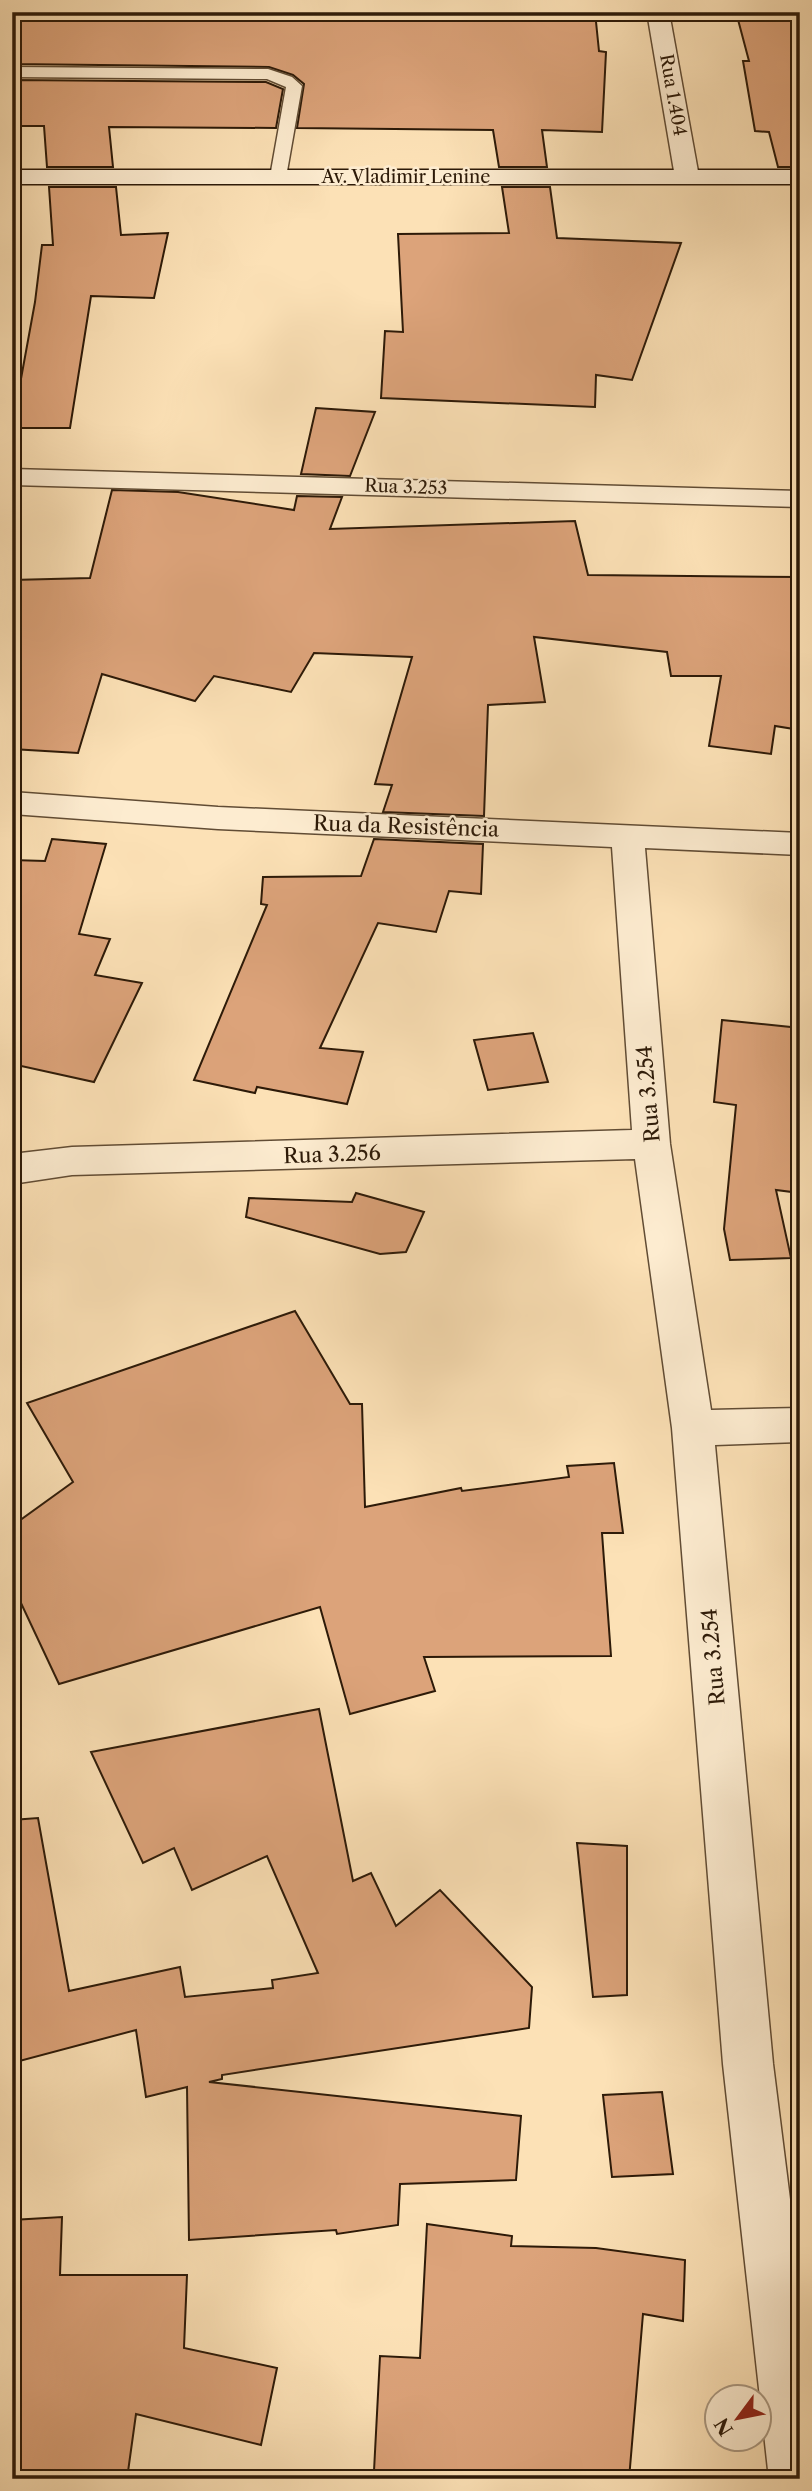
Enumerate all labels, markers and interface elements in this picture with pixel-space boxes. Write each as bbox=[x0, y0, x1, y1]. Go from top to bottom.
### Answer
street label: Rua 1.404 bbox=[655, 52, 691, 138]
street label: Av. Vladimir Lenine bbox=[321, 166, 490, 188]
street label: Rua 3.253 bbox=[364, 475, 448, 499]
street label: Rua da Resistência bbox=[312, 810, 500, 842]
street label: Rua 3.254 bbox=[631, 1044, 665, 1144]
street label: Rua 3.256 bbox=[283, 1140, 381, 1168]
street label: Rua 3.254 bbox=[696, 1607, 730, 1707]
north arrow bbox=[704, 2382, 774, 2452]
text: N bbox=[710, 2414, 738, 2440]

